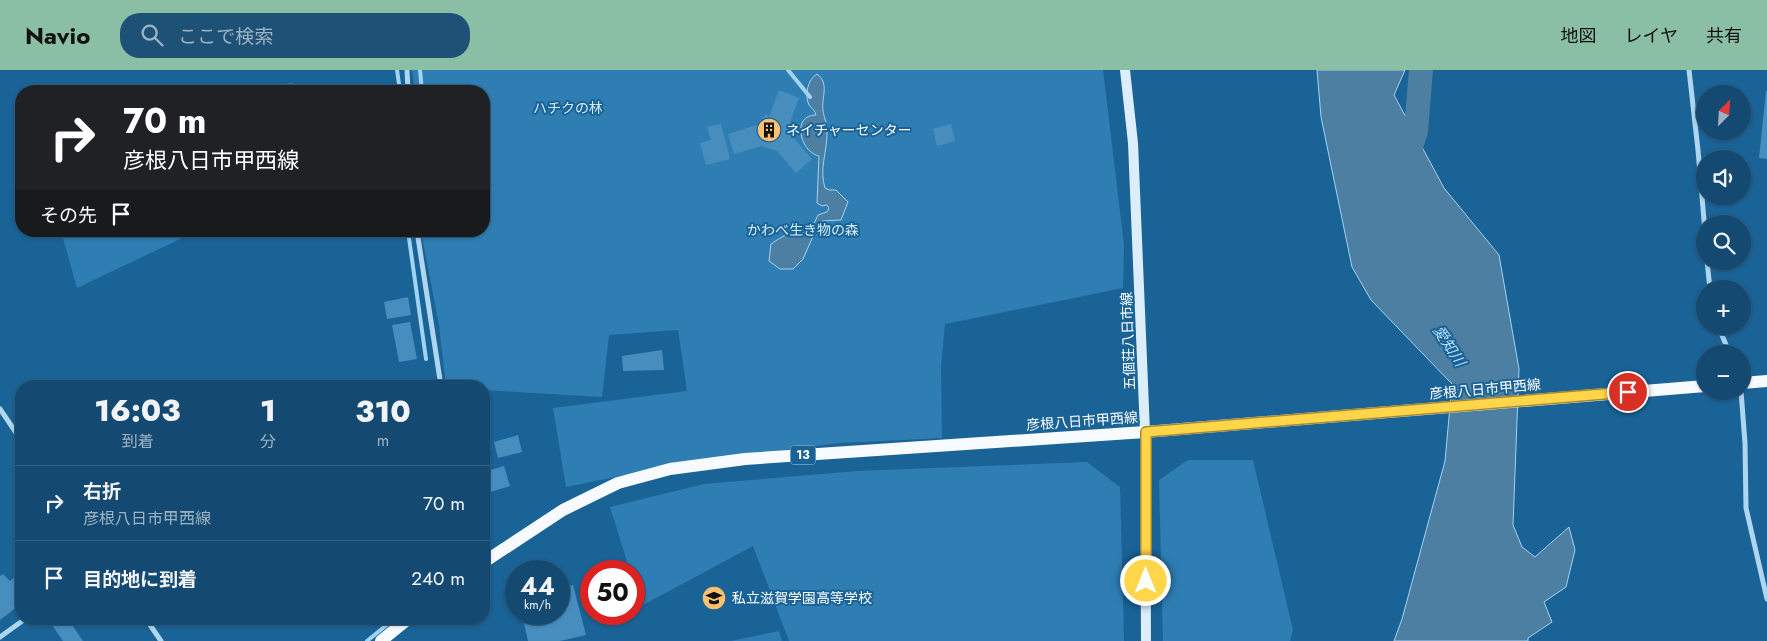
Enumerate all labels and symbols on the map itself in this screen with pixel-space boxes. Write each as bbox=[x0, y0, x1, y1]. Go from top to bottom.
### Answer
north arrow bbox=[1696, 85, 1751, 140]
park label: ハチクの林 bbox=[533, 98, 603, 118]
building icon: ネイチャーセンター bbox=[756, 117, 782, 143]
place label: ネイチャーセンター bbox=[786, 120, 912, 140]
park label: かわべ生き物の森 bbox=[747, 220, 859, 240]
street label: 五個荘八日市線 bbox=[1116, 292, 1140, 390]
water label: 愛知川 bbox=[1428, 321, 1472, 373]
pin bbox=[1607, 371, 1649, 413]
street label: 彦根八日市甲西線 bbox=[1428, 374, 1542, 404]
street label: 彦根八日市甲西線 bbox=[1025, 407, 1139, 435]
road number: 13 bbox=[790, 446, 816, 464]
position arrow bbox=[1119, 554, 1171, 606]
speed limit sign: 50 bbox=[580, 560, 645, 625]
school or university icon: 私立滋賀学園高等学校 bbox=[701, 585, 727, 611]
place label: 私立滋賀学園高等学校 bbox=[732, 588, 872, 608]

